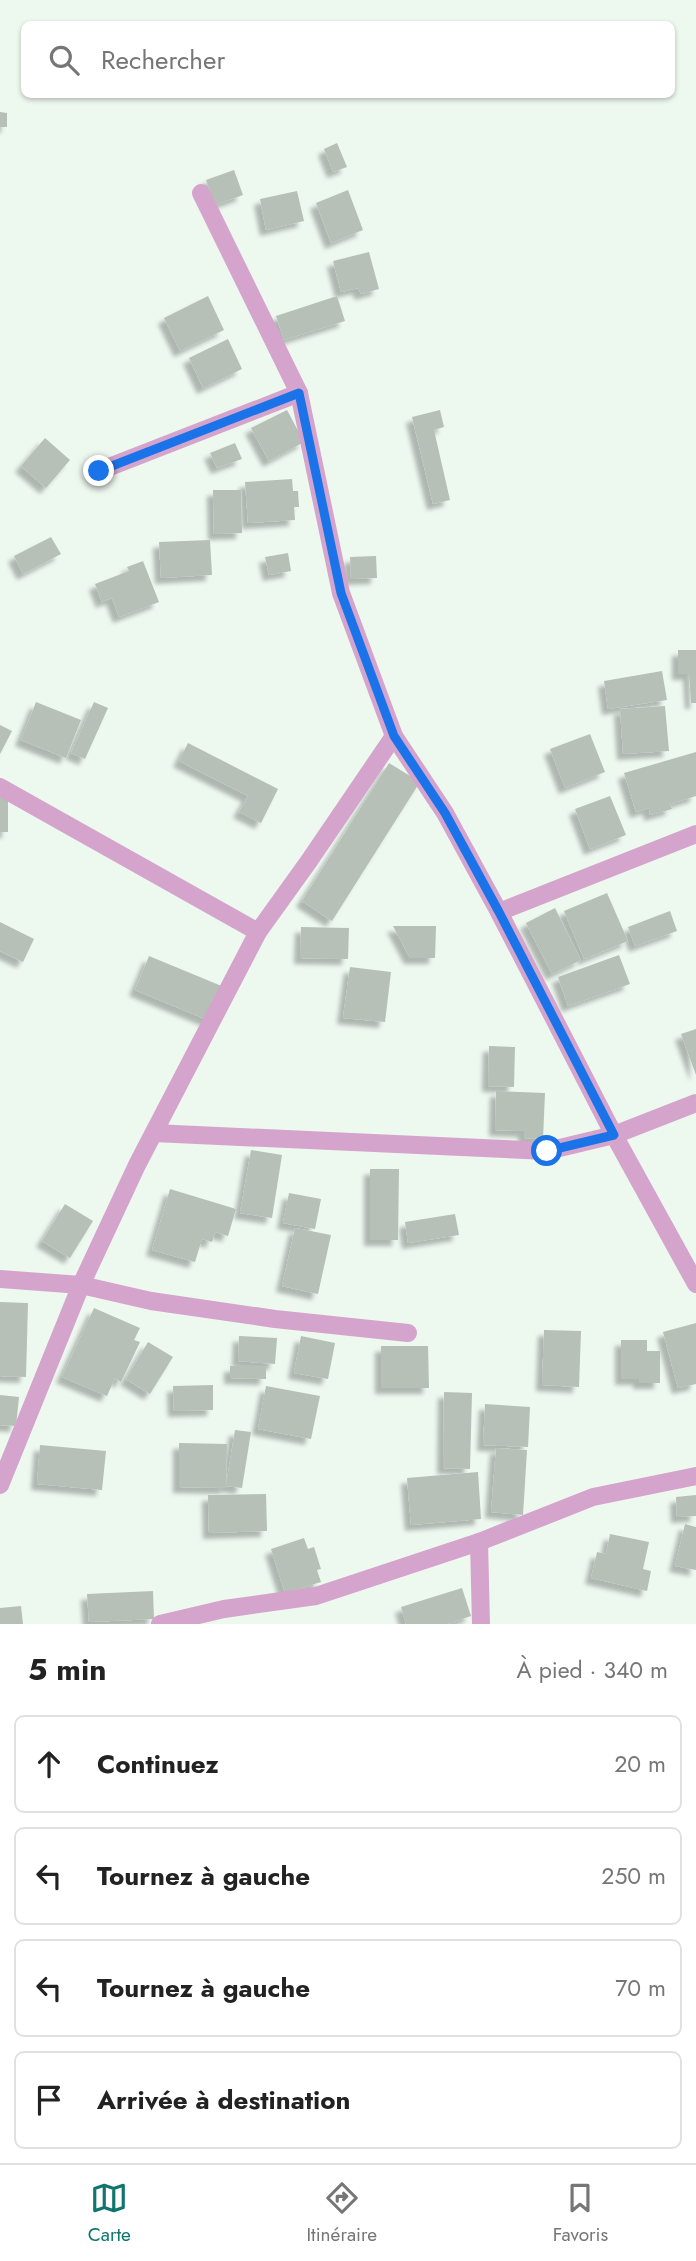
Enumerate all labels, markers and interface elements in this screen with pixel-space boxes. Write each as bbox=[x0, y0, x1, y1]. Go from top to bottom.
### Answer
search box bbox=[21, 21, 675, 98]
icon: search bbox=[45, 41, 83, 79]
text: Rechercher bbox=[101, 41, 225, 79]
route end bbox=[83, 455, 114, 486]
route start bbox=[531, 1135, 562, 1166]
text: 5 min bbox=[28, 1648, 106, 1691]
text: À pied · 340 m bbox=[517, 1653, 668, 1687]
icon: ahead bbox=[30, 1745, 68, 1783]
text: Continuez bbox=[97, 1745, 219, 1783]
text: 20 m bbox=[614, 1747, 666, 1781]
icon: left bbox=[30, 1857, 68, 1895]
text: Tournez à gauche bbox=[97, 1857, 310, 1895]
text: 250 m bbox=[601, 1859, 666, 1893]
icon: left bbox=[30, 1969, 68, 2007]
text: Tournez à gauche bbox=[97, 1969, 310, 2007]
text: 70 m bbox=[615, 1971, 666, 2005]
icon: arrive bbox=[30, 2081, 68, 2119]
text: Arrivée à destination bbox=[97, 2081, 350, 2119]
tab: Carte bbox=[88, 2179, 131, 2248]
tab: Itinéraire bbox=[306, 2179, 377, 2248]
tab: Favoris bbox=[553, 2179, 608, 2248]

